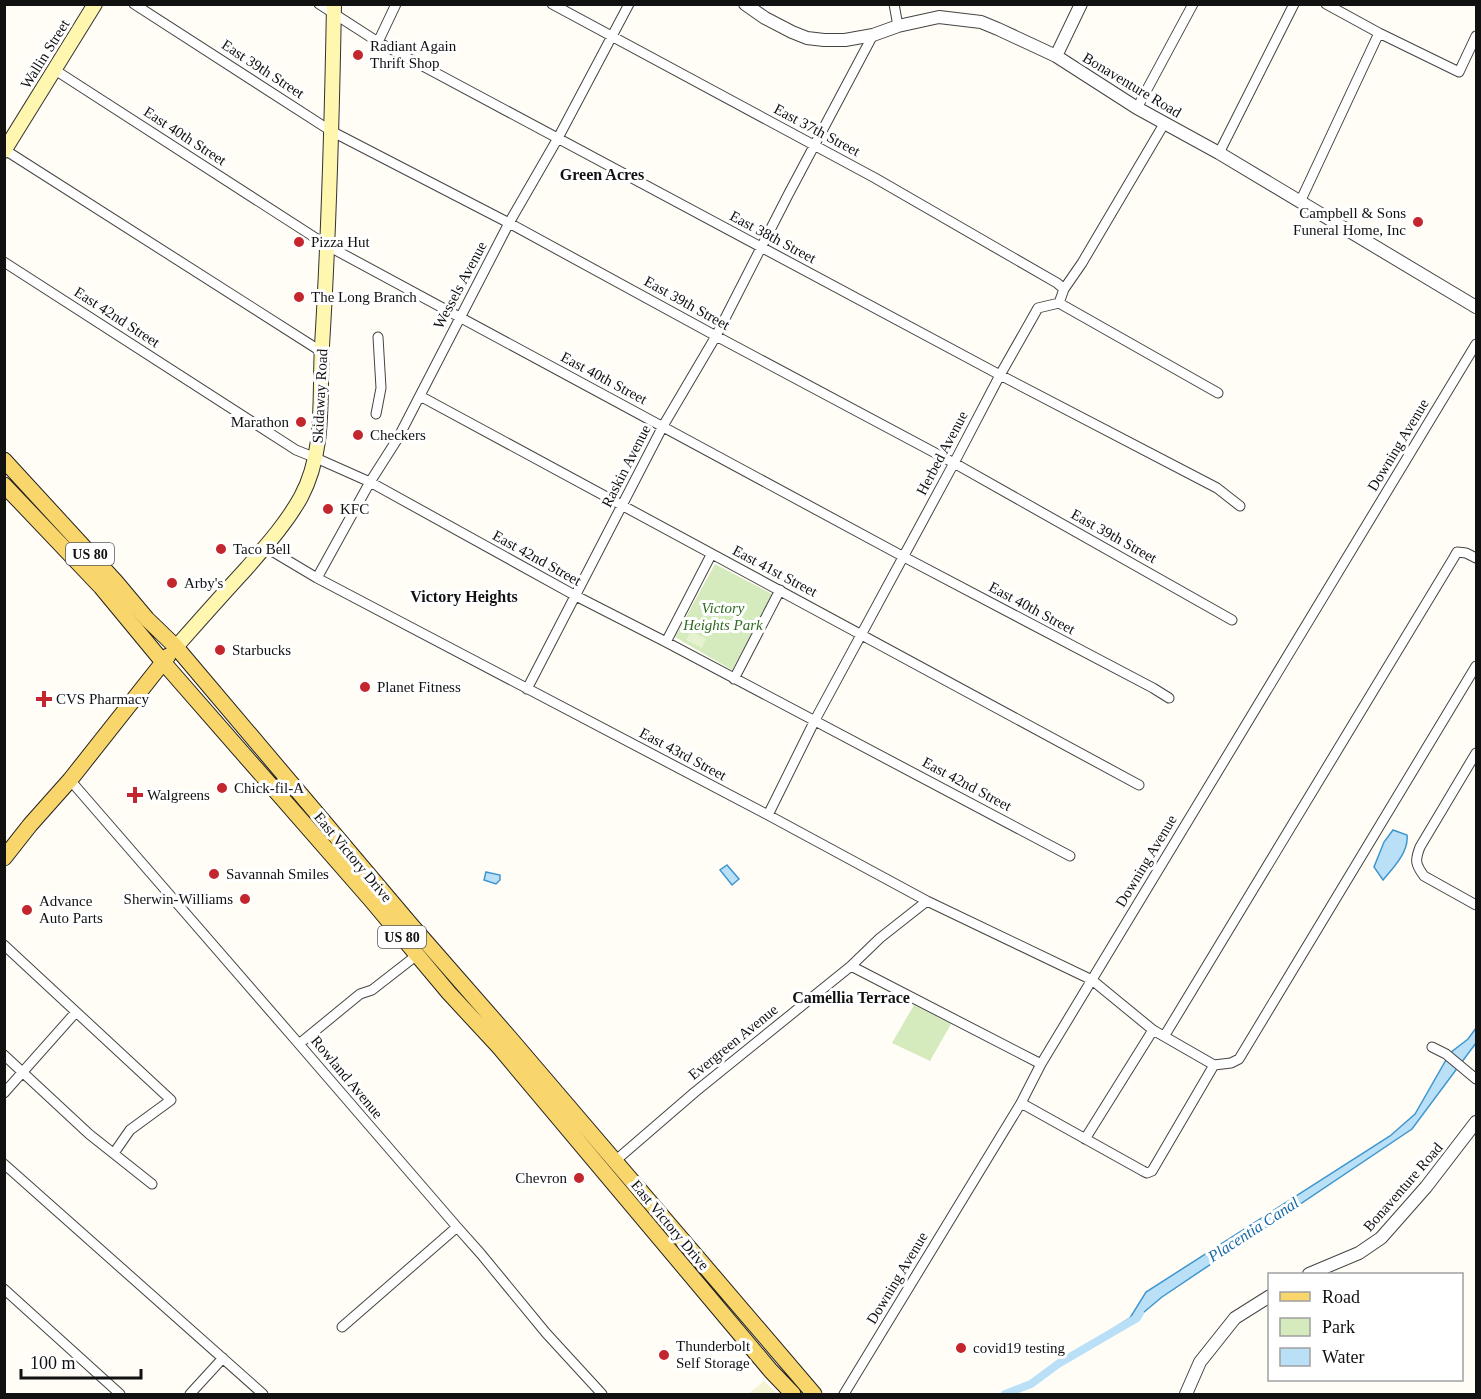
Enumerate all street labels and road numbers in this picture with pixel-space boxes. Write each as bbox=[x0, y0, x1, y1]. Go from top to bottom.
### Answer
street label: Wallin Street bbox=[17, 16, 73, 91]
street label: East 39th Street bbox=[219, 36, 308, 102]
street label: Bonaventure Road bbox=[1080, 49, 1185, 121]
street label: East 37th Street bbox=[771, 101, 863, 160]
street label: East 40th Street bbox=[141, 103, 230, 169]
street label: East 38th Street bbox=[727, 208, 819, 267]
street label: Wessels Avenue bbox=[430, 238, 490, 331]
street label: East 39th Street bbox=[642, 273, 733, 333]
street label: East 42nd Street bbox=[71, 284, 163, 351]
street label: Skidaway Road bbox=[310, 348, 330, 444]
street label: East 40th Street bbox=[558, 349, 650, 408]
street label: Downing Avenue bbox=[1364, 396, 1432, 494]
street label: Herbed Avenue bbox=[913, 408, 971, 498]
street label: Raskin Avenue bbox=[598, 422, 654, 510]
street label: East 39th Street bbox=[1069, 506, 1160, 566]
street label: East 42nd Street bbox=[490, 527, 585, 589]
street label: East 41st Street bbox=[730, 542, 821, 600]
road number: US 80 bbox=[66, 543, 114, 565]
street label: East 40th Street bbox=[986, 579, 1078, 638]
street label: East 43rd Street bbox=[637, 724, 730, 784]
street label: East 42nd Street bbox=[920, 754, 1015, 815]
street label: East Victory Drive bbox=[311, 809, 395, 905]
street label: Downing Avenue bbox=[1112, 812, 1180, 910]
road number: US 80 bbox=[378, 926, 426, 948]
street label: Evergreen Avenue bbox=[685, 1001, 781, 1083]
street label: Rowland Avenue bbox=[308, 1033, 386, 1122]
street label: Bonaventure Road bbox=[1360, 1139, 1446, 1235]
street label: East Victory Drive bbox=[628, 1177, 712, 1273]
street label: Downing Avenue bbox=[863, 1229, 931, 1327]

